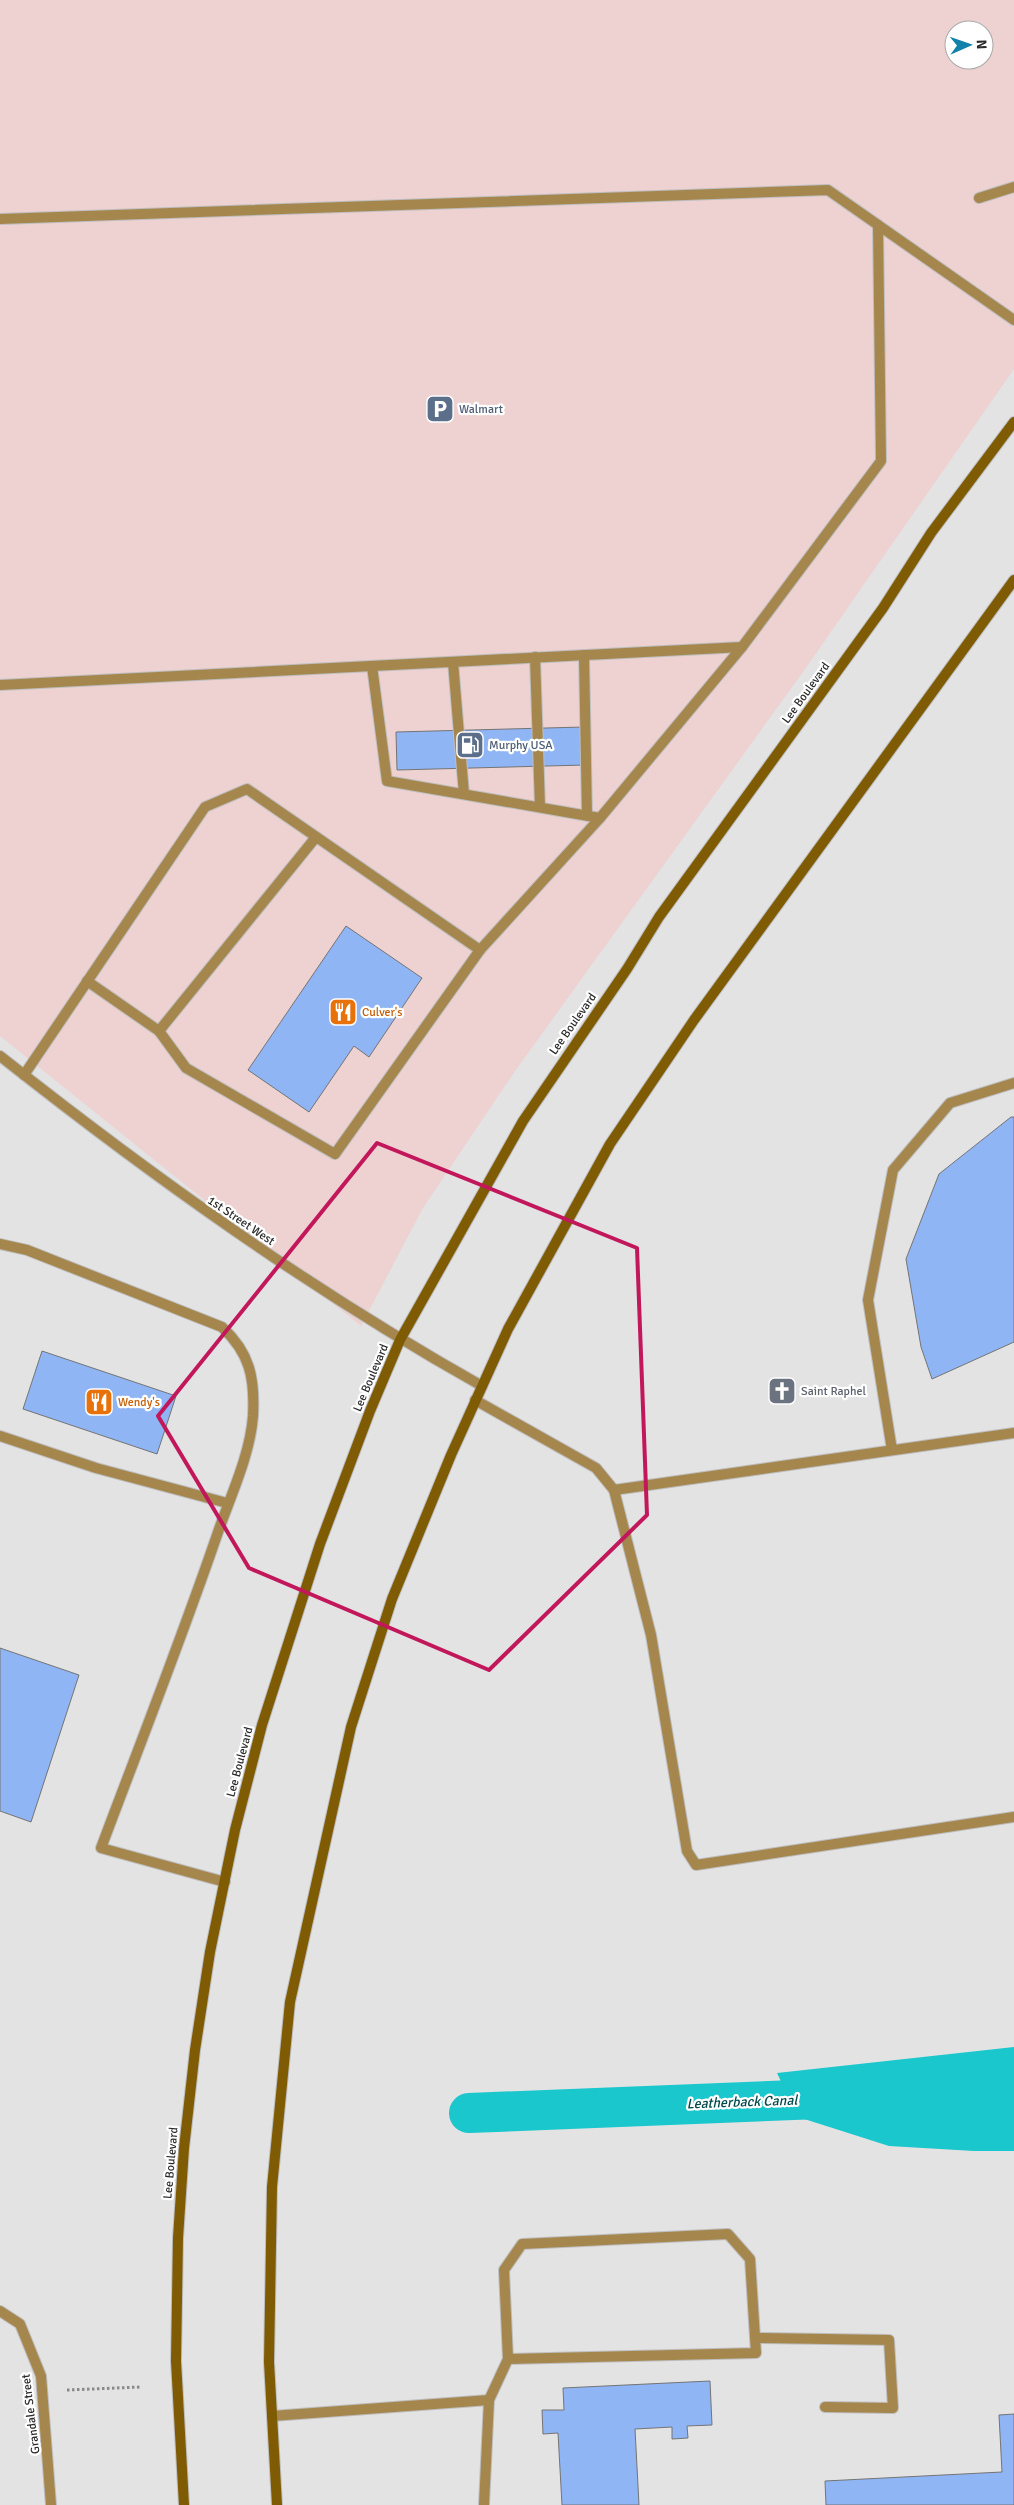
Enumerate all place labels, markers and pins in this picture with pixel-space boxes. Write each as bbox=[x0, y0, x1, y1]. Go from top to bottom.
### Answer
parking icon: Walmart bbox=[425, 394, 455, 424]
place label: Walmart bbox=[459, 402, 503, 417]
fuel station icon: Murphy USA bbox=[455, 730, 485, 760]
place label: Murphy USA bbox=[489, 738, 553, 753]
restaurant icon: Culver's bbox=[328, 997, 358, 1027]
place label: Culver's bbox=[362, 1005, 403, 1020]
church icon: Saint Raphel bbox=[767, 1376, 797, 1406]
place label: Saint Raphel bbox=[801, 1384, 867, 1399]
restaurant icon: Wendy's bbox=[84, 1387, 114, 1417]
place label: Wendy's bbox=[118, 1395, 160, 1410]

